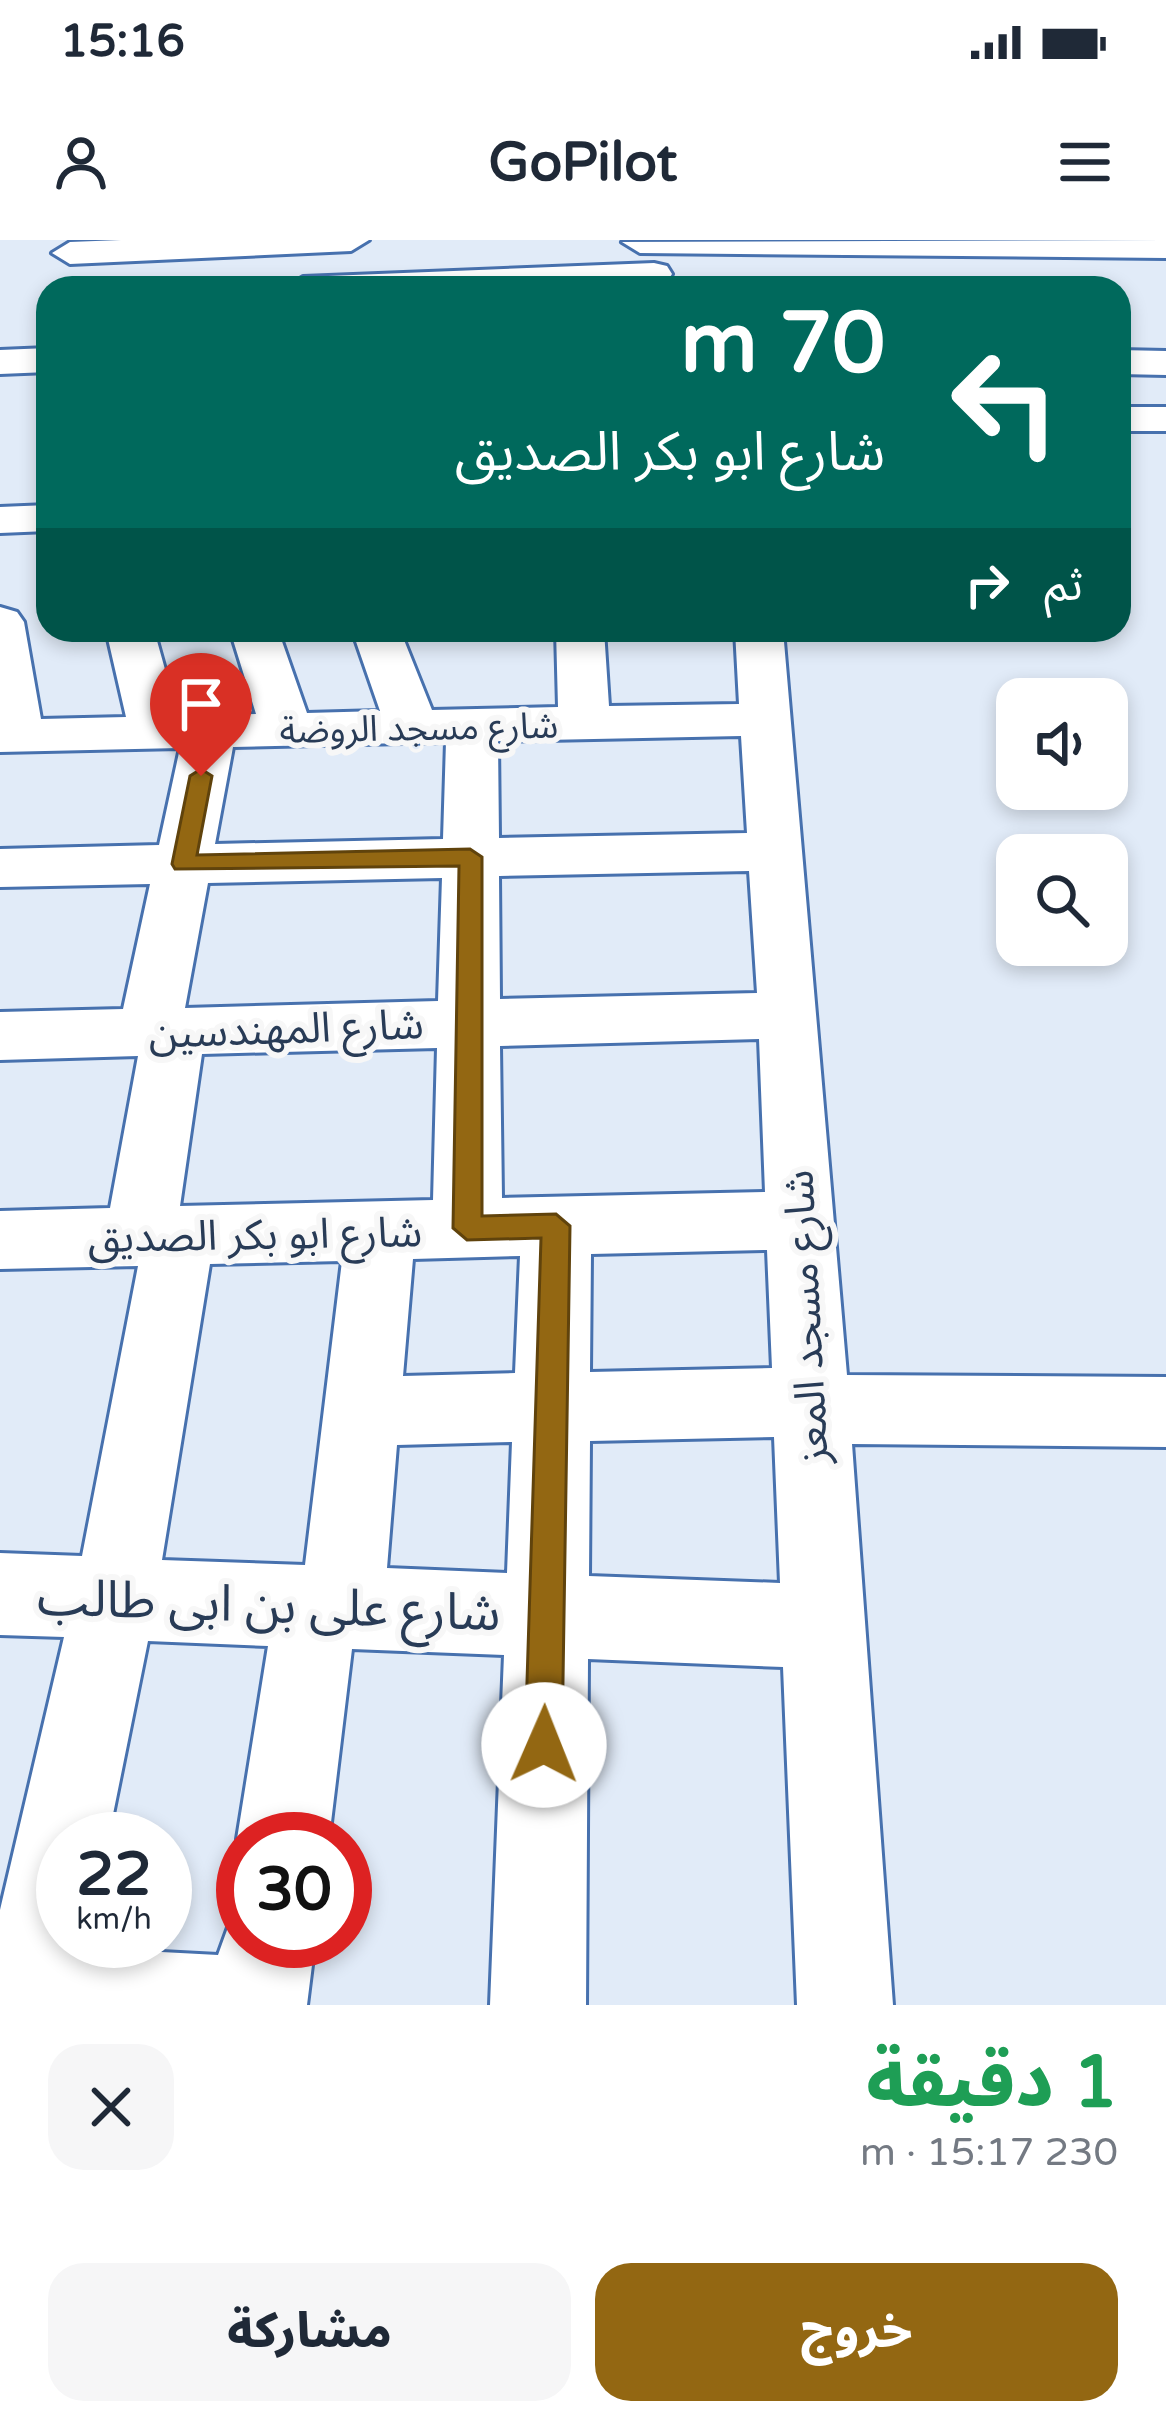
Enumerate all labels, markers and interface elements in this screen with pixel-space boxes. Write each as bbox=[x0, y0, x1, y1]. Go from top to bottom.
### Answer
text: 15:16 bbox=[60, 15, 185, 69]
icon: person bbox=[48, 129, 114, 195]
icon: menu bbox=[1052, 129, 1118, 195]
text: GoPilot bbox=[489, 130, 677, 195]
text: 70 m bbox=[681, 294, 885, 395]
icon: left bbox=[927, 324, 1083, 480]
text: شارع ابو بكر الصديق bbox=[455, 420, 885, 485]
icon: right bbox=[954, 552, 1020, 618]
text: ثم bbox=[1044, 559, 1083, 613]
pin bbox=[150, 653, 252, 776]
icon: arrive bbox=[168, 671, 234, 737]
map controls bbox=[996, 678, 1128, 966]
button: sound bbox=[996, 678, 1128, 810]
street label: شارع مسجد الروضة bbox=[279, 705, 559, 756]
button: search bbox=[996, 834, 1128, 966]
street label: شارع المهندسين bbox=[148, 999, 425, 1065]
street label: شارع مسجد المعز bbox=[773, 1168, 845, 1467]
street label: شارع ابو بكر الصديق bbox=[87, 1207, 423, 1269]
street label: شارع على بن ابى طالب bbox=[36, 1567, 502, 1650]
position arrow bbox=[481, 1682, 607, 1808]
speed limit sign: 30 bbox=[216, 1812, 372, 1968]
text: 22 bbox=[76, 1839, 152, 1911]
text: km/h bbox=[76, 1901, 152, 1938]
text: 1 دقيقة bbox=[866, 2040, 1118, 2127]
button: close bbox=[48, 2044, 174, 2170]
text: 230 m · 15:17 bbox=[860, 2129, 1118, 2176]
button: مشاركة bbox=[48, 2263, 571, 2401]
button: خروج bbox=[595, 2263, 1118, 2401]

